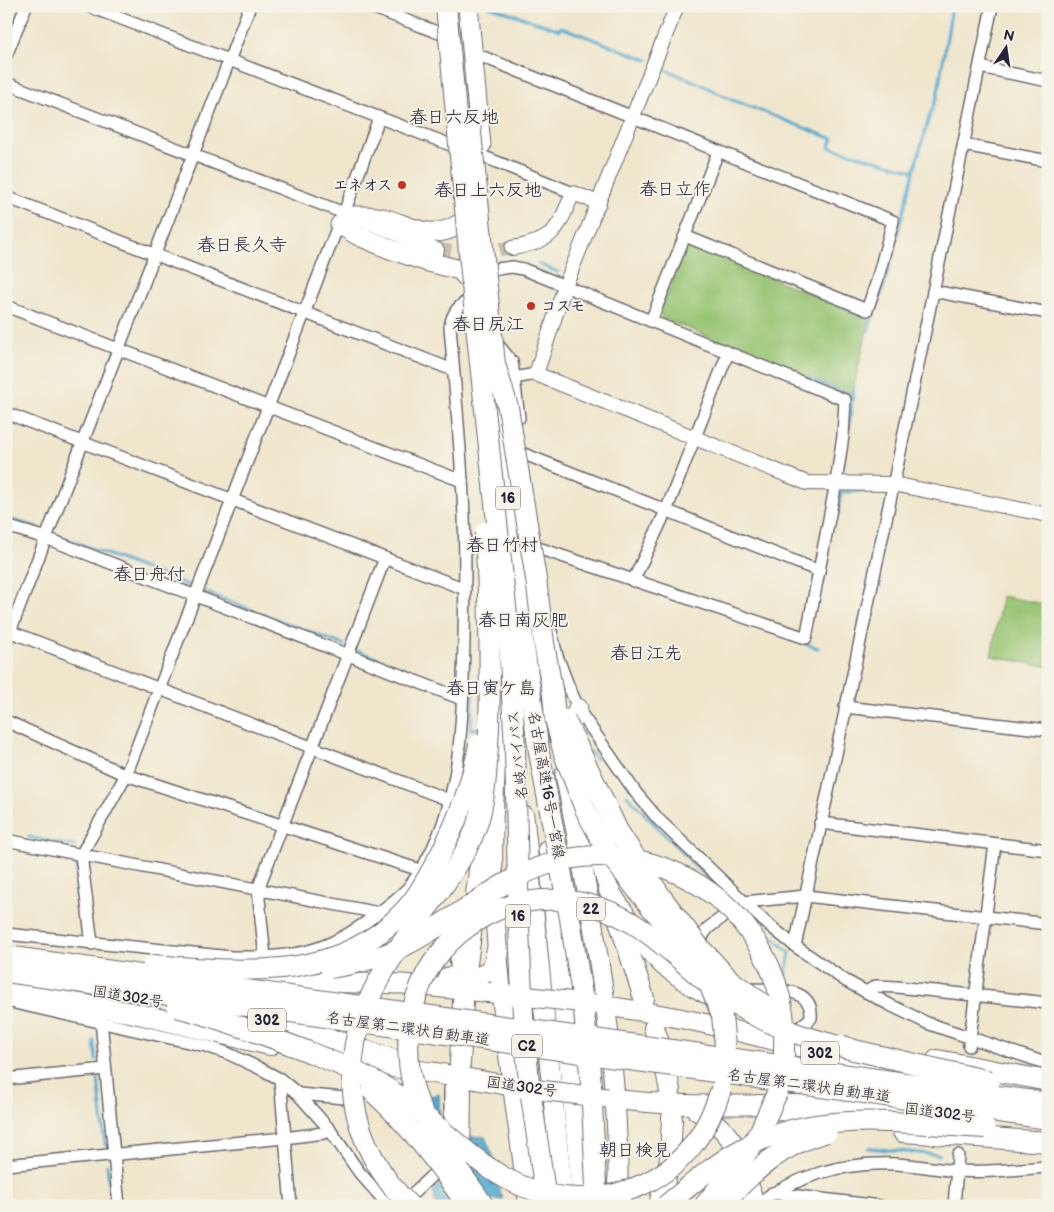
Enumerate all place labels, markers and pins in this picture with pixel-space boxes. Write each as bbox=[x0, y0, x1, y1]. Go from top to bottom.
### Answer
place label: エネオス bbox=[333, 176, 392, 195]
marker: エネオス bbox=[396, 179, 408, 191]
place label: コスモ bbox=[541, 297, 585, 316]
marker: コスモ bbox=[525, 300, 537, 312]

